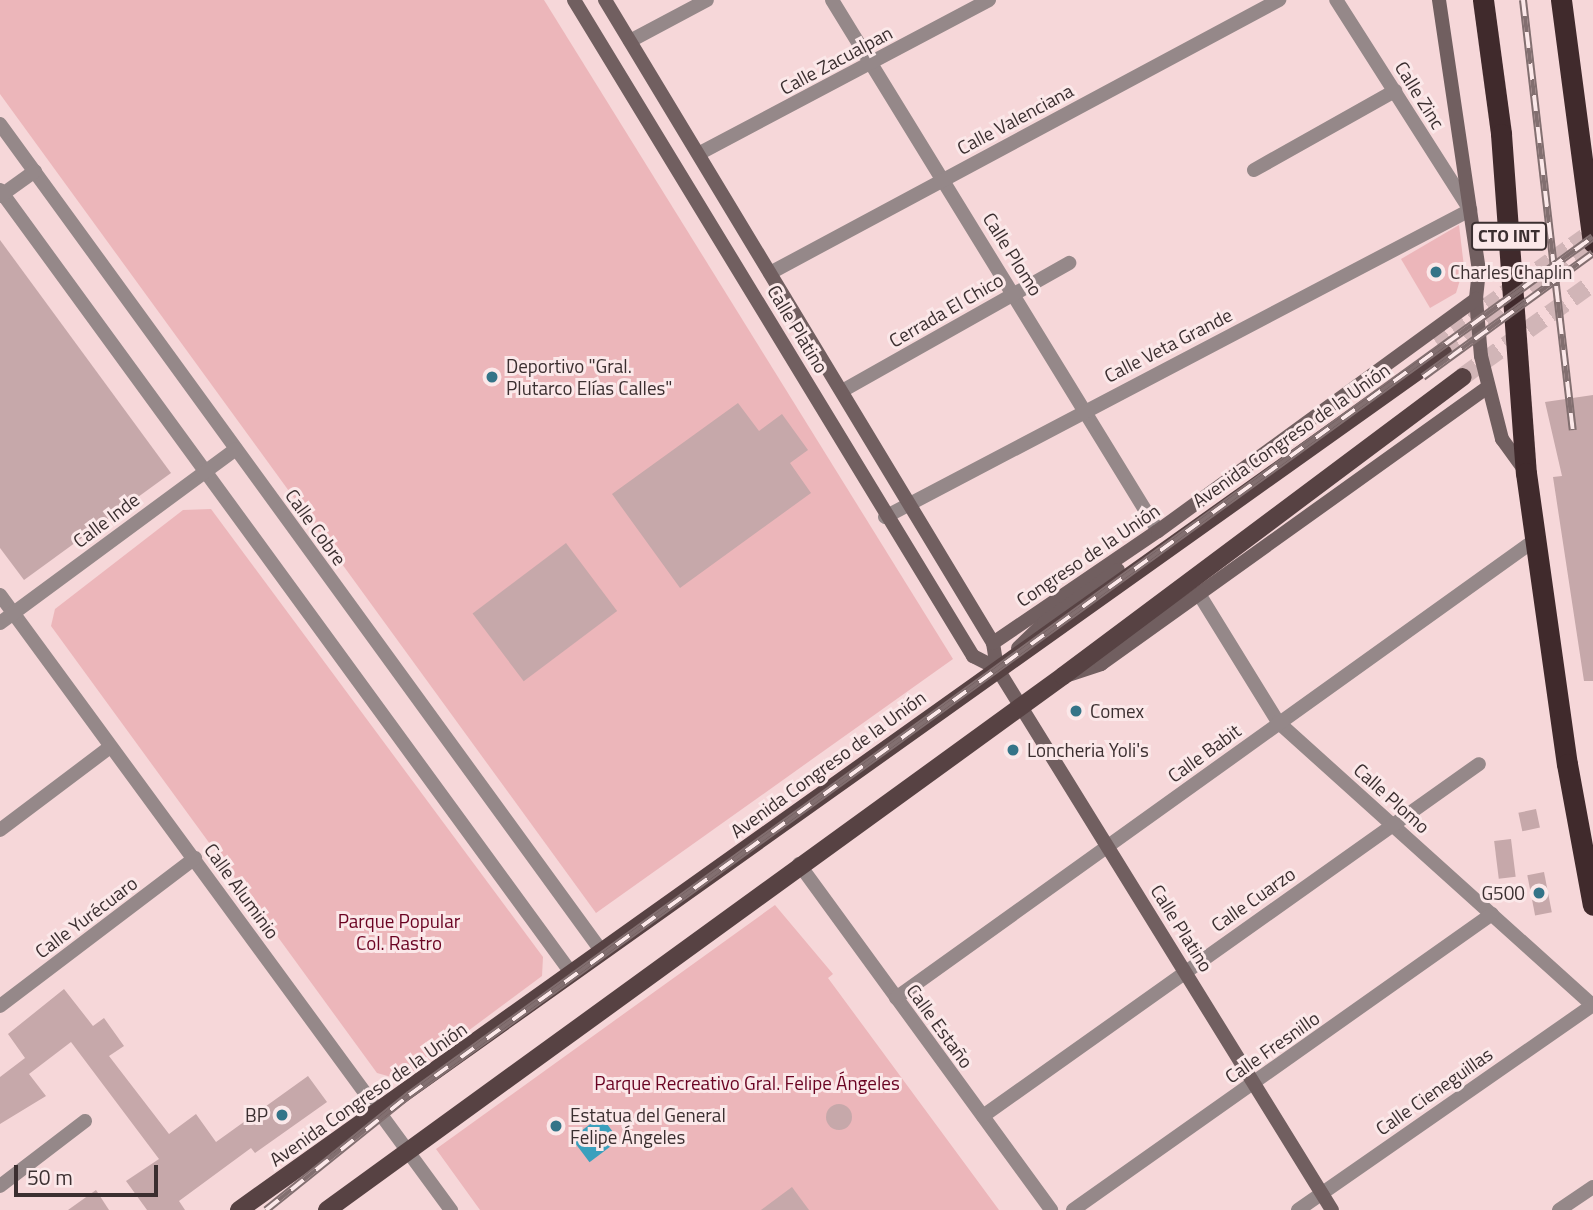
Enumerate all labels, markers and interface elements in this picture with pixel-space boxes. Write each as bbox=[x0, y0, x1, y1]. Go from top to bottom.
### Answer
street label: Calle Zacualpan bbox=[776, 21, 896, 99]
street label: Calle Zinc bbox=[1390, 57, 1450, 133]
street label: Calle Valenciana bbox=[953, 79, 1077, 159]
street label: Calle Plomo bbox=[978, 208, 1048, 300]
road number: CTO INT bbox=[1470, 222, 1548, 250]
place label: Charles Chaplin bbox=[1450, 261, 1572, 283]
marker: Charles Chaplin bbox=[1428, 264, 1444, 280]
street label: Cerrada El Chico bbox=[885, 268, 1007, 352]
street label: Calle Platino bbox=[763, 281, 833, 377]
street label: Calle Veta Grande bbox=[1100, 303, 1236, 387]
place label: Deportivo "Gral. Plutarco Elías Calles" bbox=[506, 355, 672, 399]
street label: Avenida Congreso de la Unión bbox=[1188, 358, 1394, 512]
marker: Deportivo "Gral. Plutarco Elías Calles" bbox=[484, 369, 500, 385]
street label: Calle Cobre bbox=[281, 484, 351, 570]
street label: Calle Inde bbox=[68, 488, 144, 552]
street label: Congreso de la Unión bbox=[1012, 499, 1164, 611]
street label: Avenida Congreso de la Unión bbox=[726, 686, 930, 842]
place label: Comex bbox=[1090, 700, 1144, 722]
marker: Comex bbox=[1068, 703, 1084, 719]
street label: Calle Babit bbox=[1163, 719, 1245, 787]
place label: Loncheria Yoli's bbox=[1027, 739, 1149, 761]
marker: Loncheria Yoli's bbox=[1005, 742, 1021, 758]
street label: Calle Plomo bbox=[1349, 758, 1435, 838]
street label: Calle Aluminio bbox=[200, 839, 284, 943]
street label: Calle Cuarzo bbox=[1207, 862, 1299, 936]
street label: Calle Yurécuaro bbox=[30, 871, 142, 963]
street label: Calle Platino bbox=[1146, 880, 1218, 976]
place label: G500 bbox=[1481, 882, 1525, 904]
marker: G500 bbox=[1531, 885, 1547, 901]
park label: Parque Popular Col. Rastro bbox=[338, 910, 460, 954]
street label: Calle Estaño bbox=[902, 980, 978, 1072]
street label: Calle Fresnillo bbox=[1220, 1006, 1324, 1088]
street label: Avenida Congreso de la Unión bbox=[265, 1017, 471, 1171]
street label: Calle Cieneguillas bbox=[1371, 1042, 1497, 1140]
park label: Parque Recreativo Gral. Felipe Ángeles bbox=[594, 1072, 900, 1094]
place label: BP bbox=[245, 1104, 268, 1126]
place label: Estatua del General Felipe Ángeles bbox=[570, 1104, 726, 1148]
marker: BP bbox=[274, 1107, 290, 1123]
marker: Estatua del General Felipe Ángeles bbox=[548, 1118, 564, 1134]
scale bar bbox=[18, 1150, 161, 1194]
text: 50 m bbox=[27, 1161, 73, 1193]

